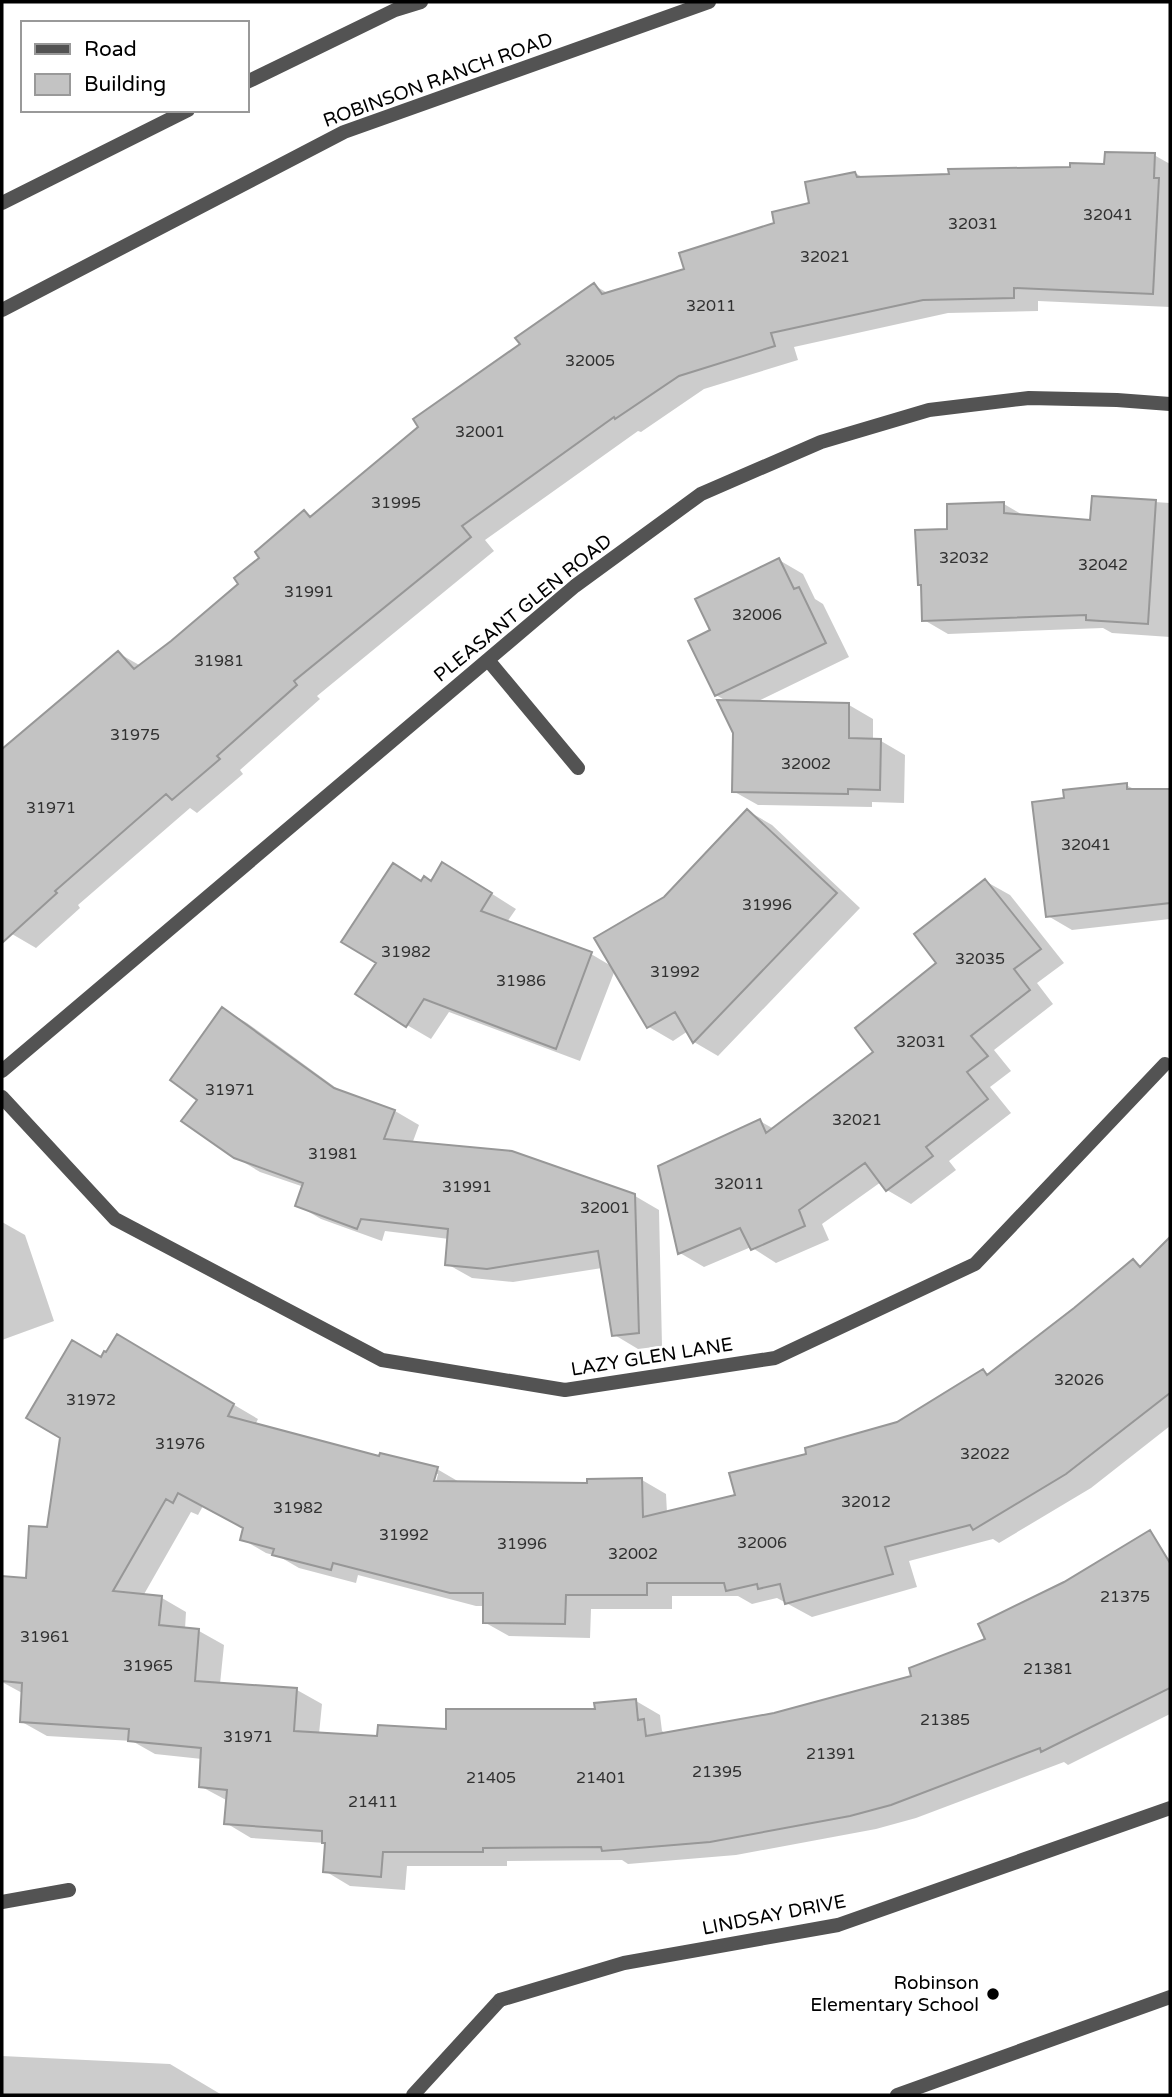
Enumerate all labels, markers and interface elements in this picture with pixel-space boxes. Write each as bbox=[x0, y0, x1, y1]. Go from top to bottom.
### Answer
legend bbox=[21, 21, 248, 112]
street label: ROBINSON RANCH ROAD bbox=[320, 28, 556, 132]
text: Road bbox=[84, 37, 137, 62]
text: Building bbox=[84, 72, 166, 97]
house number: 32041 bbox=[1083, 205, 1133, 225]
house number: 32031 bbox=[948, 214, 998, 234]
house number: 32021 bbox=[800, 247, 850, 267]
house number: 32011 bbox=[686, 296, 736, 316]
house number: 32005 bbox=[565, 351, 615, 371]
house number: 32001 bbox=[455, 422, 505, 442]
house number: 31995 bbox=[371, 493, 421, 513]
street label: PLEASANT GLEN ROAD bbox=[430, 529, 616, 687]
house number: 32032 bbox=[939, 548, 989, 568]
house number: 32042 bbox=[1078, 555, 1128, 575]
house number: 31991 bbox=[284, 582, 334, 602]
house number: 32006 bbox=[732, 605, 782, 625]
house number: 31981 bbox=[194, 651, 244, 671]
house number: 31975 bbox=[110, 725, 160, 745]
house number: 32002 bbox=[781, 754, 831, 774]
house number: 31971 bbox=[26, 798, 76, 818]
house number: 32041 bbox=[1061, 835, 1111, 855]
house number: 31996 bbox=[742, 895, 792, 915]
house number: 31982 bbox=[381, 942, 431, 962]
house number: 32035 bbox=[955, 949, 1005, 969]
house number: 31992 bbox=[650, 962, 700, 982]
house number: 31986 bbox=[496, 971, 546, 991]
house number: 32031 bbox=[896, 1032, 946, 1052]
house number: 31971 bbox=[205, 1080, 255, 1100]
house number: 32021 bbox=[832, 1110, 882, 1130]
house number: 31981 bbox=[308, 1144, 358, 1164]
house number: 32011 bbox=[714, 1174, 764, 1194]
house number: 31991 bbox=[442, 1177, 492, 1197]
house number: 32001 bbox=[580, 1198, 630, 1218]
street label: LAZY GLEN LANE bbox=[569, 1333, 735, 1381]
house number: 32026 bbox=[1054, 1370, 1104, 1390]
house number: 31972 bbox=[66, 1390, 116, 1410]
house number: 31976 bbox=[155, 1434, 205, 1454]
house number: 32022 bbox=[960, 1444, 1010, 1464]
house number: 32012 bbox=[841, 1492, 891, 1512]
house number: 31982 bbox=[273, 1498, 323, 1518]
house number: 31992 bbox=[379, 1525, 429, 1545]
house number: 32006 bbox=[737, 1533, 787, 1553]
house number: 31996 bbox=[497, 1534, 547, 1554]
house number: 32002 bbox=[608, 1544, 658, 1564]
house number: 21375 bbox=[1100, 1587, 1150, 1607]
house number: 31961 bbox=[20, 1627, 70, 1647]
house number: 31965 bbox=[123, 1656, 173, 1676]
house number: 21381 bbox=[1023, 1659, 1073, 1679]
house number: 21385 bbox=[920, 1710, 970, 1730]
house number: 31971 bbox=[223, 1727, 273, 1747]
house number: 21391 bbox=[806, 1744, 856, 1764]
house number: 21395 bbox=[692, 1762, 742, 1782]
house number: 21405 bbox=[466, 1768, 516, 1788]
house number: 21401 bbox=[576, 1768, 626, 1788]
house number: 21411 bbox=[348, 1792, 398, 1812]
street label: LINDSAY DRIVE bbox=[700, 1890, 848, 1940]
place label: Robinson Elementary School bbox=[810, 1972, 979, 2016]
marker: Robinson Elementary School bbox=[985, 1986, 1001, 2002]

